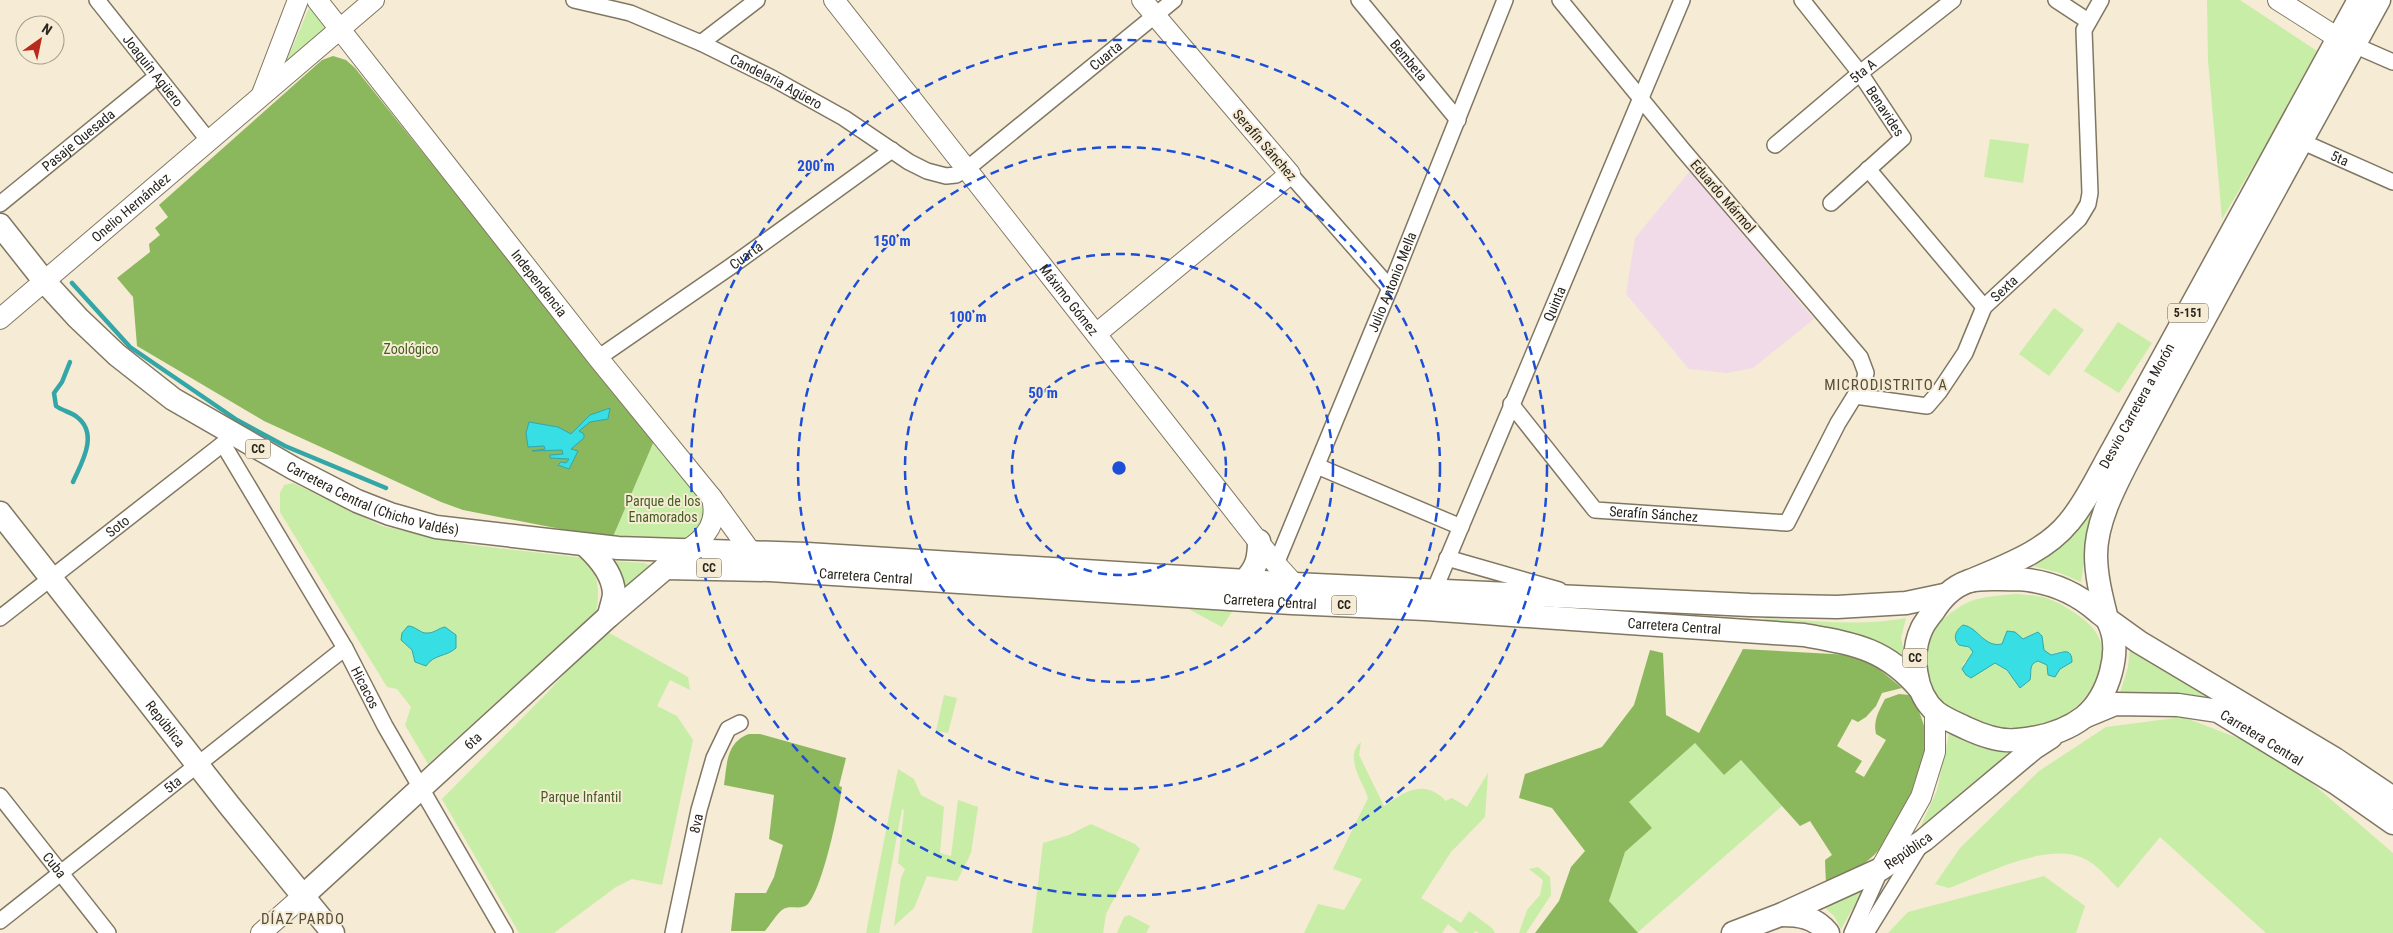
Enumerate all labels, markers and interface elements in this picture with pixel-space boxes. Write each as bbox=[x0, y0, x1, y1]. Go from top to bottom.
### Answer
north arrow bbox=[15, 15, 65, 65]
text: N bbox=[39, 20, 55, 38]
street label: Joaquín Agüero bbox=[120, 31, 186, 110]
street label: Bembeta bbox=[1387, 36, 1430, 84]
street label: Cuarta bbox=[1086, 38, 1125, 74]
street label: Candelaria Agüero bbox=[728, 51, 825, 112]
street label: 5ta A bbox=[1846, 55, 1879, 86]
street label: Benavides bbox=[1863, 83, 1908, 139]
street label: Pasaje Quesada bbox=[39, 106, 118, 174]
street label: Serafín Sánchez bbox=[1230, 106, 1300, 184]
street label: 5ta bbox=[2328, 147, 2351, 169]
street label: Eduardo Mármol bbox=[1687, 156, 1759, 236]
text: 200 m bbox=[797, 157, 835, 175]
street label: Onelio Hernández bbox=[88, 170, 173, 245]
street label: Julio Antonio Mella bbox=[1365, 230, 1420, 334]
text: 150 m bbox=[873, 232, 911, 250]
street label: Cuarta bbox=[726, 238, 766, 273]
street label: Independencia bbox=[508, 246, 570, 320]
street label: Máximo Gómez bbox=[1036, 261, 1102, 339]
street label: Sexta bbox=[1987, 272, 2021, 305]
street label: Quinta bbox=[1540, 284, 1569, 324]
road number: 5-151 bbox=[2168, 304, 2208, 322]
text: 100 m bbox=[949, 308, 987, 326]
park label: Zoológico bbox=[383, 341, 439, 357]
street label: Desvio Carretera a Morón bbox=[2096, 341, 2177, 471]
district label: MICRODISTRITO A bbox=[1824, 376, 1948, 394]
text: 50 m bbox=[1028, 384, 1058, 402]
road number: CC bbox=[246, 439, 270, 458]
street label: Carretera Central (Chicho Valdés) bbox=[284, 458, 460, 539]
centre of rings bbox=[1110, 459, 1128, 477]
park label: Parque de los Enamorados bbox=[625, 493, 701, 525]
street label: Serafín Sánchez bbox=[1609, 503, 1699, 525]
street label: Soto bbox=[102, 512, 132, 540]
road number: CC bbox=[696, 558, 722, 578]
street label: Carretera Central bbox=[819, 565, 913, 587]
street label: Carretera Central bbox=[1223, 591, 1317, 612]
road number: CC bbox=[1332, 596, 1356, 614]
street label: Carretera Central bbox=[1627, 615, 1721, 637]
road number: CC bbox=[1902, 648, 1928, 668]
street label: Hicacos bbox=[348, 664, 383, 711]
street label: República bbox=[142, 698, 188, 750]
street label: Carretera Central bbox=[2218, 706, 2306, 769]
street label: 6ta bbox=[461, 729, 485, 753]
street label: 5ta bbox=[161, 773, 184, 796]
park label: Parque Infantil bbox=[541, 789, 621, 805]
street label: 8va bbox=[686, 812, 706, 835]
street label: República bbox=[1881, 829, 1935, 873]
street label: Cuba bbox=[39, 849, 70, 881]
district label: DÍAZ PARDO bbox=[261, 910, 345, 928]

